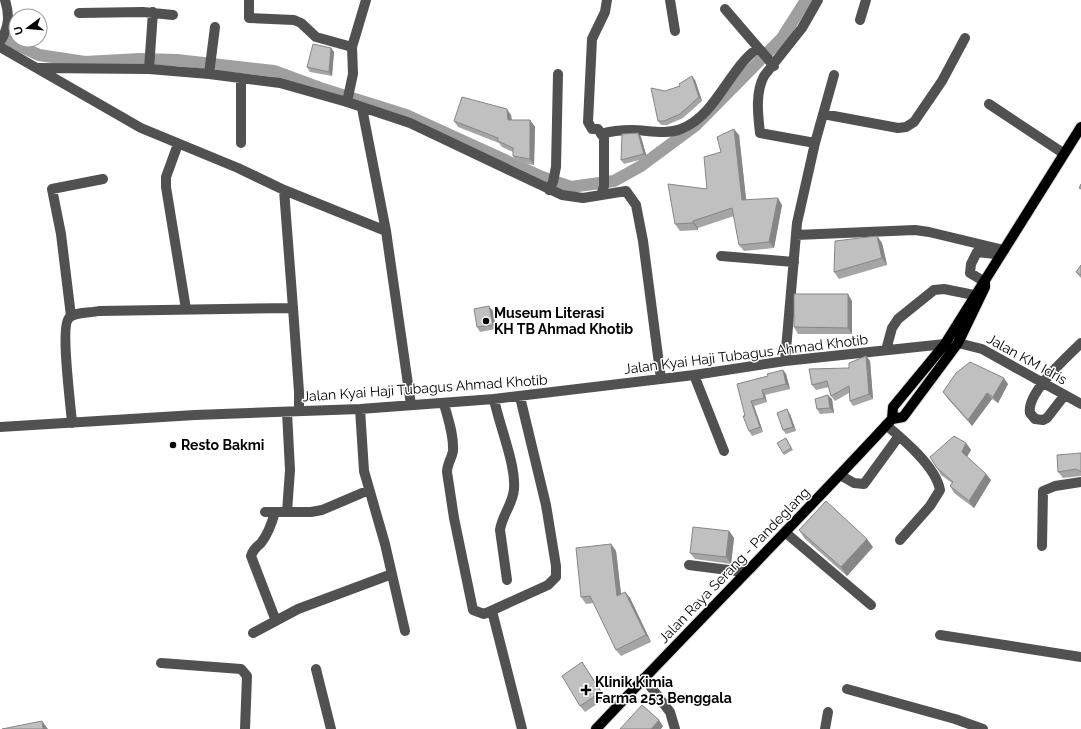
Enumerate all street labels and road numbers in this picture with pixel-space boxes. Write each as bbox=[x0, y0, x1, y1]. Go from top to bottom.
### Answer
street label: Jalan KM Idris bbox=[984, 330, 1070, 388]
street label: Jalan Kyai Haji Tubagus Ahmad Khotib bbox=[623, 331, 869, 377]
street label: Jalan Kyai Haji Tubagus Ahmad Khotib bbox=[302, 371, 549, 405]
street label: Jalan Raya Serang - Pandeglang bbox=[655, 484, 813, 646]

